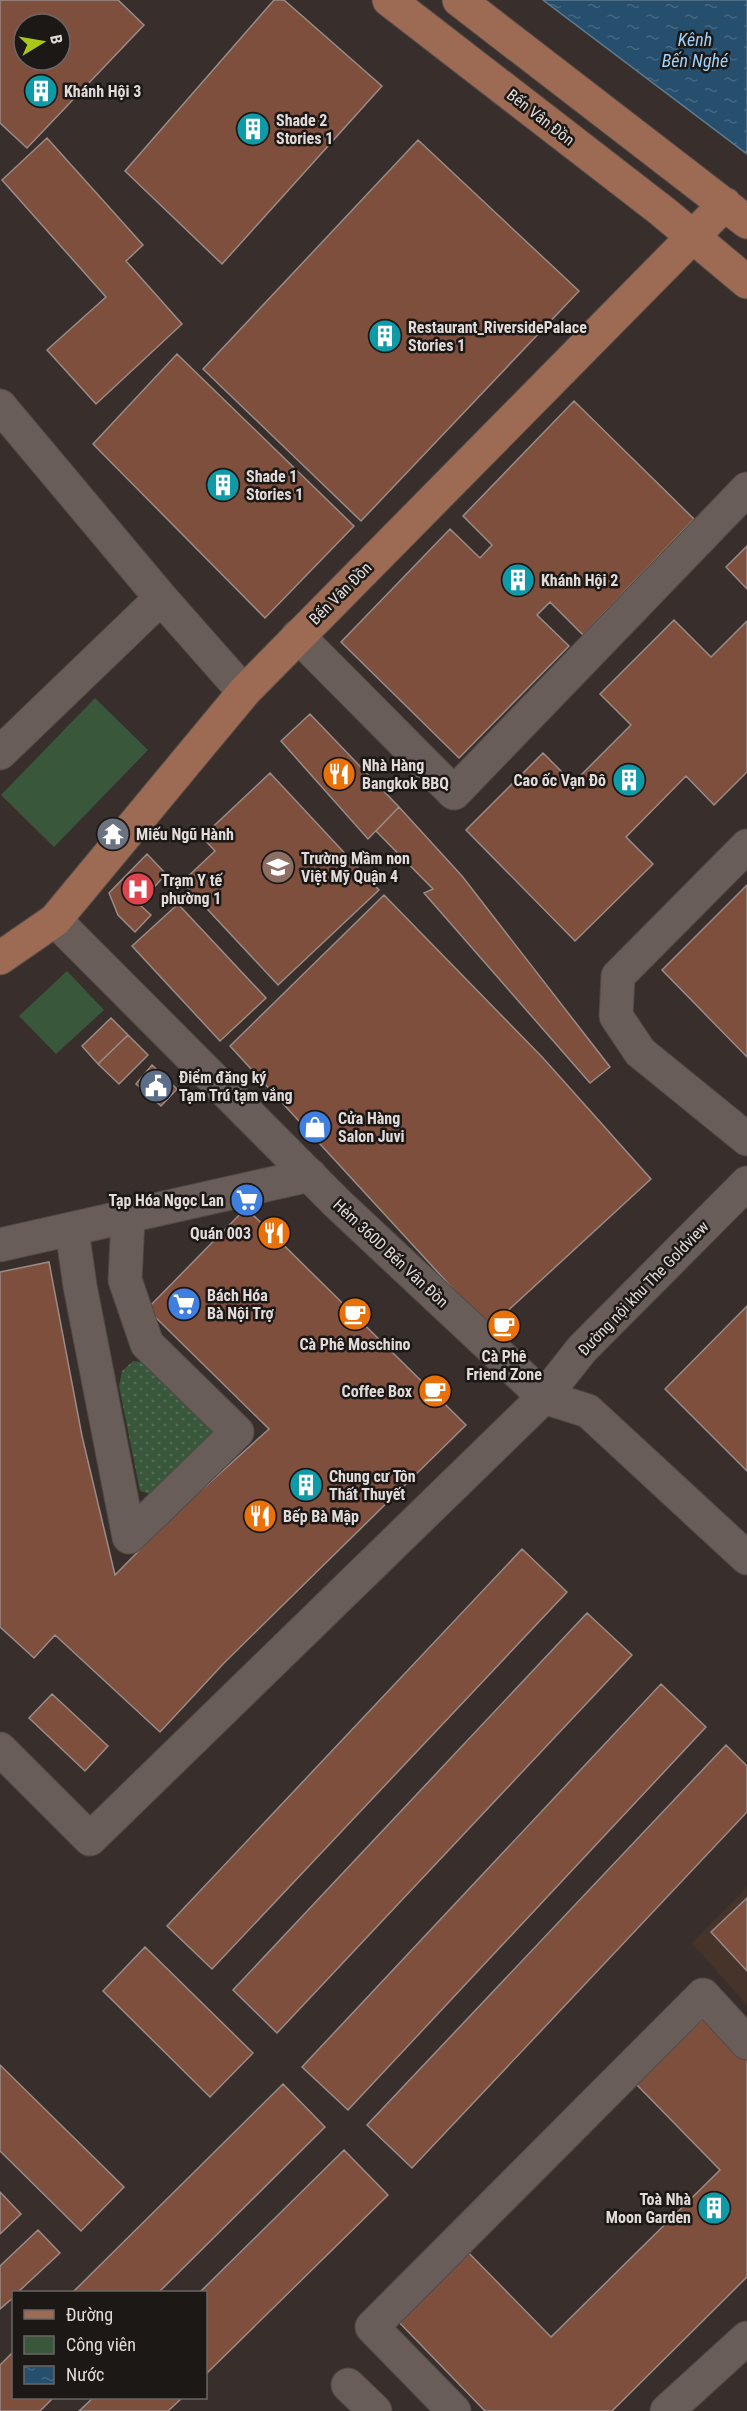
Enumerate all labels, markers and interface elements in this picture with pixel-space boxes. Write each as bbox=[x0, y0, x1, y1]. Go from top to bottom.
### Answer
north arrow bbox=[12, 12, 72, 72]
water label: Kênh Bến Nghé bbox=[662, 29, 729, 71]
text: B bbox=[46, 33, 66, 45]
building icon: Khánh Hội 3 bbox=[23, 73, 59, 109]
place label: Khánh Hội 3 bbox=[64, 82, 141, 101]
street label: Bến Vân Đồn bbox=[503, 85, 578, 150]
building icon: Shade 2 Stories 1 bbox=[235, 111, 271, 147]
place label: Shade 2 Stories 1 bbox=[276, 111, 333, 148]
building icon: Restaurant_RiversidePalace Stories 1 bbox=[367, 318, 403, 354]
place label: Restaurant_RiversidePalace Stories 1 bbox=[408, 318, 587, 355]
building icon: Shade 1 Stories 1 bbox=[205, 467, 241, 503]
place label: Shade 1 Stories 1 bbox=[246, 467, 303, 504]
street label: Bến Vân Đồn bbox=[305, 558, 376, 629]
building icon: Khánh Hội 2 bbox=[500, 562, 536, 598]
place label: Khánh Hội 2 bbox=[541, 571, 618, 590]
restaurant icon: Nhà Hàng Bangkok BBQ bbox=[321, 756, 357, 792]
place label: Nhà Hàng Bangkok BBQ bbox=[362, 756, 449, 793]
building icon: Cao ốc Vạn Đô bbox=[611, 762, 647, 798]
place label: Cao ốc Vạn Đô bbox=[513, 771, 606, 790]
temple icon: Miếu Ngũ Hành bbox=[95, 816, 131, 852]
place label: Miếu Ngũ Hành bbox=[136, 825, 234, 844]
school or university icon: Trường Mầm non Việt Mỹ Quận 4 bbox=[260, 849, 296, 885]
place label: Trường Mầm non Việt Mỹ Quận 4 bbox=[301, 849, 410, 886]
hospital icon: Trạm Y tế phường 1 bbox=[120, 871, 156, 907]
place label: Trạm Y tế phường 1 bbox=[161, 871, 224, 908]
public building icon: Điểm đăng ký Tạm Trú tạm vắng bbox=[138, 1068, 174, 1104]
place label: Điểm đăng ký Tạm Trú tạm vắng bbox=[179, 1068, 293, 1105]
shop icon: Cửa Hàng Salon Juvi bbox=[297, 1109, 333, 1145]
place label: Cửa Hàng Salon Juvi bbox=[338, 1109, 405, 1146]
supermarket icon: Tạp Hóa Ngọc Lan bbox=[229, 1182, 265, 1218]
place label: Tạp Hóa Ngọc Lan bbox=[109, 1191, 224, 1210]
street label: Hẻm 360D Bến Vân Đồn bbox=[329, 1195, 452, 1312]
restaurant icon: Quán 003 bbox=[256, 1215, 292, 1251]
street label: Đường nội khu The Goldview bbox=[574, 1217, 713, 1359]
place label: Quán 003 bbox=[190, 1224, 251, 1243]
supermarket icon: Bách Hóa Bà Nội Trợ bbox=[166, 1286, 202, 1322]
place label: Bách Hóa Bà Nội Trợ bbox=[207, 1286, 275, 1323]
cafe icon: Cà Phê Moschino bbox=[337, 1296, 373, 1332]
cafe icon: Cà Phê Friend Zone bbox=[486, 1308, 522, 1344]
place label: Cà Phê Moschino bbox=[299, 1335, 411, 1354]
place label: Cà Phê Friend Zone bbox=[466, 1347, 542, 1384]
cafe icon: Coffee Box bbox=[417, 1373, 453, 1409]
place label: Coffee Box bbox=[342, 1382, 413, 1401]
building icon: Chung cư Tôn Thất Thuyết bbox=[288, 1467, 324, 1503]
place label: Chung cư Tôn Thất Thuyết bbox=[329, 1467, 416, 1504]
restaurant icon: Bếp Bà Mập bbox=[242, 1498, 278, 1534]
place label: Bếp Bà Mập bbox=[283, 1507, 359, 1526]
place label: Toà Nhà Moon Garden bbox=[606, 2190, 691, 2227]
building icon: Toà Nhà Moon Garden bbox=[696, 2190, 732, 2226]
legend bbox=[12, 2291, 207, 2399]
text: Đường bbox=[66, 2304, 113, 2325]
text: Công viên bbox=[66, 2334, 136, 2355]
text: Nước bbox=[66, 2364, 104, 2385]

